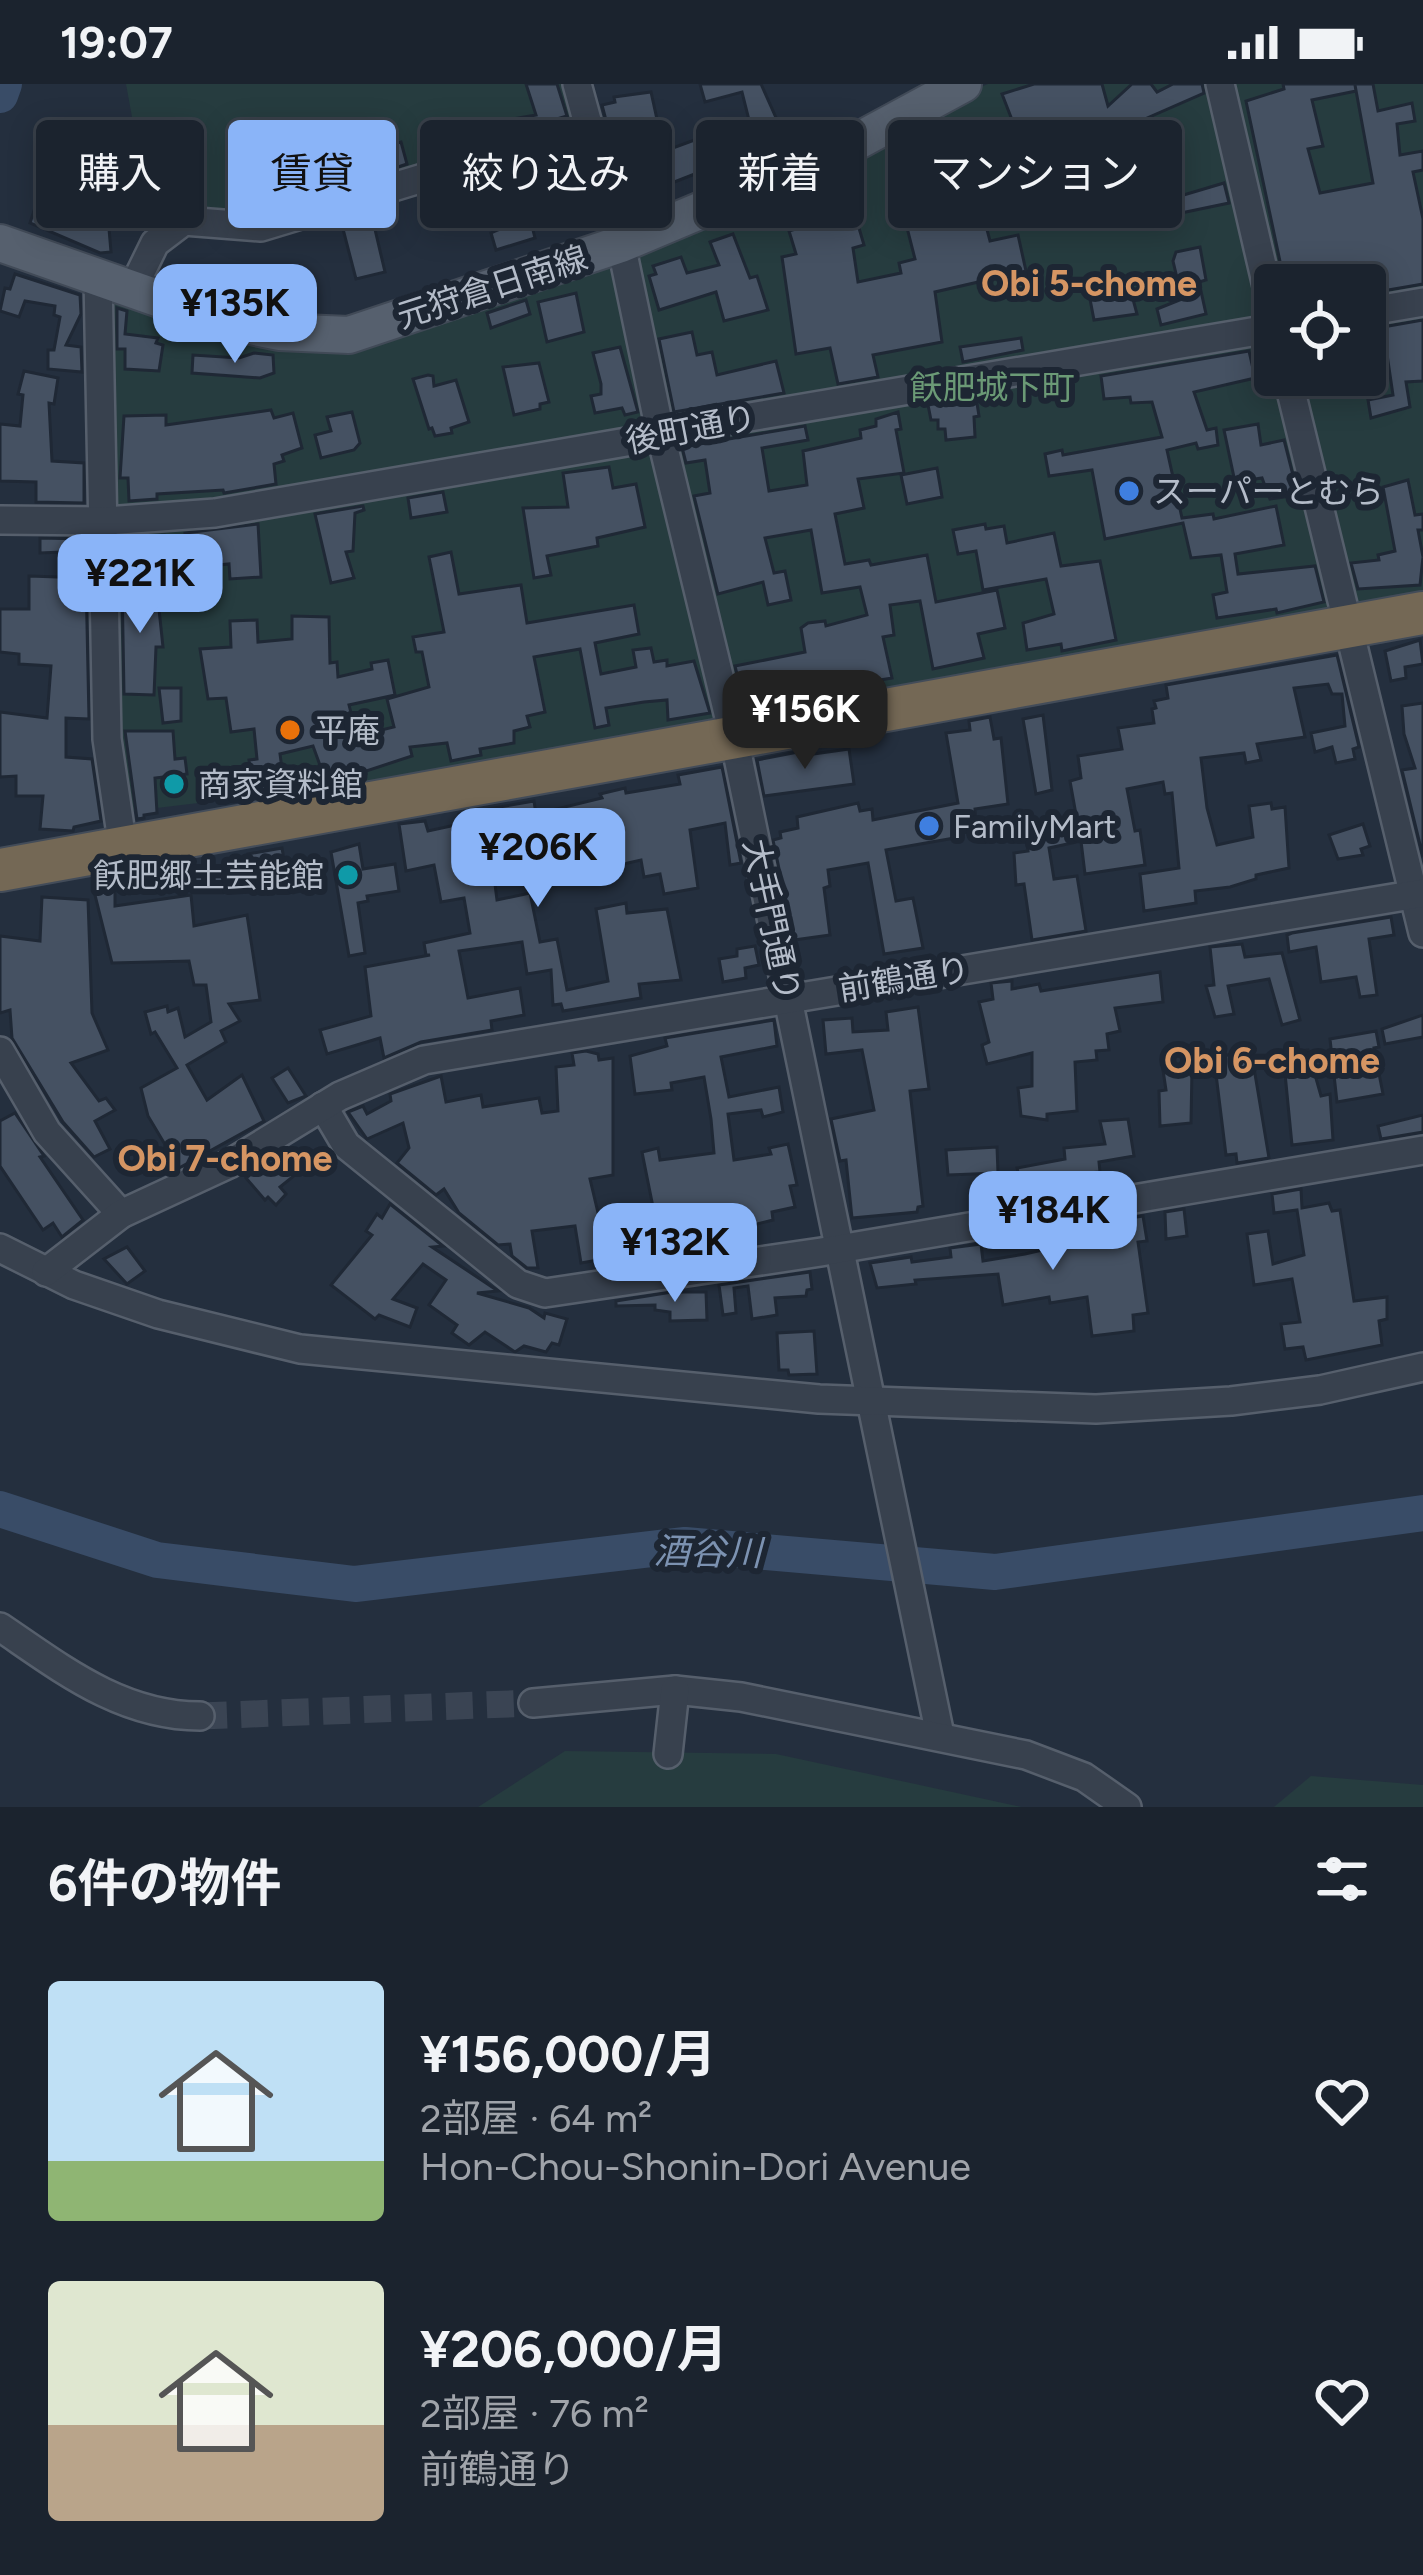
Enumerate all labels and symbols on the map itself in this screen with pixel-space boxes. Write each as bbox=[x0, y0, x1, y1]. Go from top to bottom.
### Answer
street label: 元狩倉日南線 bbox=[392, 238, 592, 336]
district label: Obi 5-chome bbox=[981, 262, 1197, 305]
pin: ¥135K bbox=[151, 264, 319, 366]
park label: 飫肥城下町 bbox=[910, 368, 1075, 407]
street label: 後町通り bbox=[622, 397, 760, 461]
place label: スーパーとむら bbox=[1153, 472, 1384, 511]
marker: スーパーとむら bbox=[1116, 478, 1142, 504]
pin: ¥221K bbox=[56, 534, 224, 636]
pin: ¥156K bbox=[721, 670, 889, 772]
place label: 平庵 bbox=[314, 711, 380, 750]
marker: 平庵 bbox=[277, 717, 303, 743]
place label: 商家資料館 bbox=[198, 765, 363, 804]
marker: 商家資料館 bbox=[161, 771, 187, 797]
place label: FamilyMart bbox=[953, 807, 1116, 846]
pin: ¥206K bbox=[454, 808, 622, 910]
marker: FamilyMart bbox=[916, 813, 942, 839]
street label: 大手門通り bbox=[736, 835, 808, 1005]
place label: 飫肥郷土芸能館 bbox=[93, 856, 324, 895]
marker: 飫肥郷土芸能館 bbox=[335, 862, 361, 888]
street label: 前鶴通り bbox=[836, 949, 972, 1009]
district label: Obi 6-chome bbox=[1164, 1039, 1380, 1082]
district label: Obi 7-chome bbox=[118, 1137, 333, 1180]
pin: ¥184K bbox=[969, 1171, 1137, 1273]
pin: ¥132K bbox=[591, 1203, 759, 1305]
water label: 酒谷川 bbox=[654, 1530, 766, 1575]

